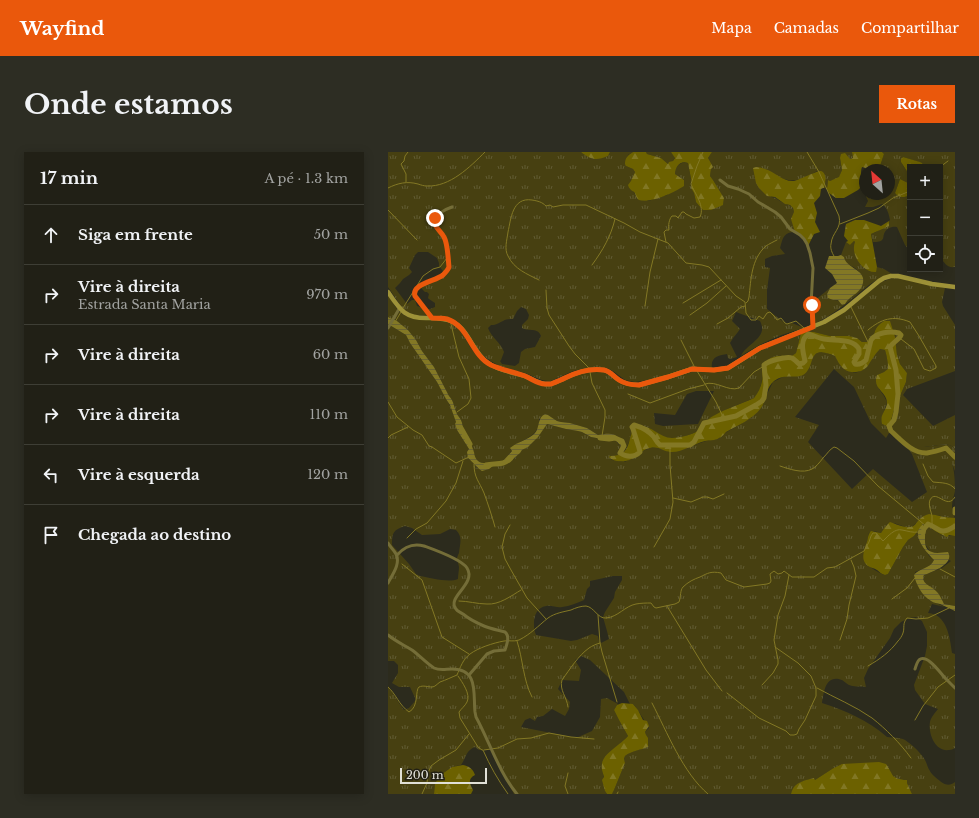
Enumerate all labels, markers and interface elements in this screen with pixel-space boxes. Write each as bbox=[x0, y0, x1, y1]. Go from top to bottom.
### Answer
text: Wayfind bbox=[20, 17, 105, 40]
text: Mapa bbox=[711, 19, 752, 37]
text: Camadas bbox=[774, 19, 839, 37]
text: Compartilhar bbox=[861, 19, 959, 37]
button: Rotas bbox=[879, 85, 955, 123]
text: Onde estamos bbox=[24, 87, 233, 122]
north arrow bbox=[859, 164, 895, 200]
map controls bbox=[907, 164, 943, 272]
button: + bbox=[907, 164, 943, 200]
text: 17 min bbox=[40, 168, 98, 189]
text: A pé · 1.3 km bbox=[264, 170, 348, 187]
button: − bbox=[907, 200, 943, 236]
route end bbox=[426, 209, 444, 227]
icon: ahead bbox=[40, 224, 62, 246]
text: Siga em frente bbox=[78, 225, 193, 244]
text: 50 m bbox=[314, 226, 348, 243]
button: locate bbox=[907, 236, 943, 272]
text: Vire à direita bbox=[78, 277, 180, 296]
icon: right bbox=[40, 284, 62, 306]
text: 970 m bbox=[306, 286, 348, 303]
text: Estrada Santa Maria bbox=[78, 296, 211, 313]
route start bbox=[803, 296, 821, 314]
icon: right bbox=[40, 344, 62, 366]
text: Vire à direita bbox=[78, 345, 180, 364]
text: 60 m bbox=[313, 346, 348, 363]
icon: right bbox=[40, 404, 62, 426]
text: Vire à direita bbox=[78, 405, 180, 424]
text: 110 m bbox=[309, 406, 348, 423]
icon: left bbox=[40, 464, 62, 486]
text: Vire à esquerda bbox=[78, 465, 200, 484]
text: 120 m bbox=[307, 466, 348, 483]
icon: arrive bbox=[40, 524, 62, 546]
text: Chegada ao destino bbox=[78, 525, 231, 544]
scale bar bbox=[400, 766, 487, 785]
text: 200 m bbox=[406, 768, 443, 782]

